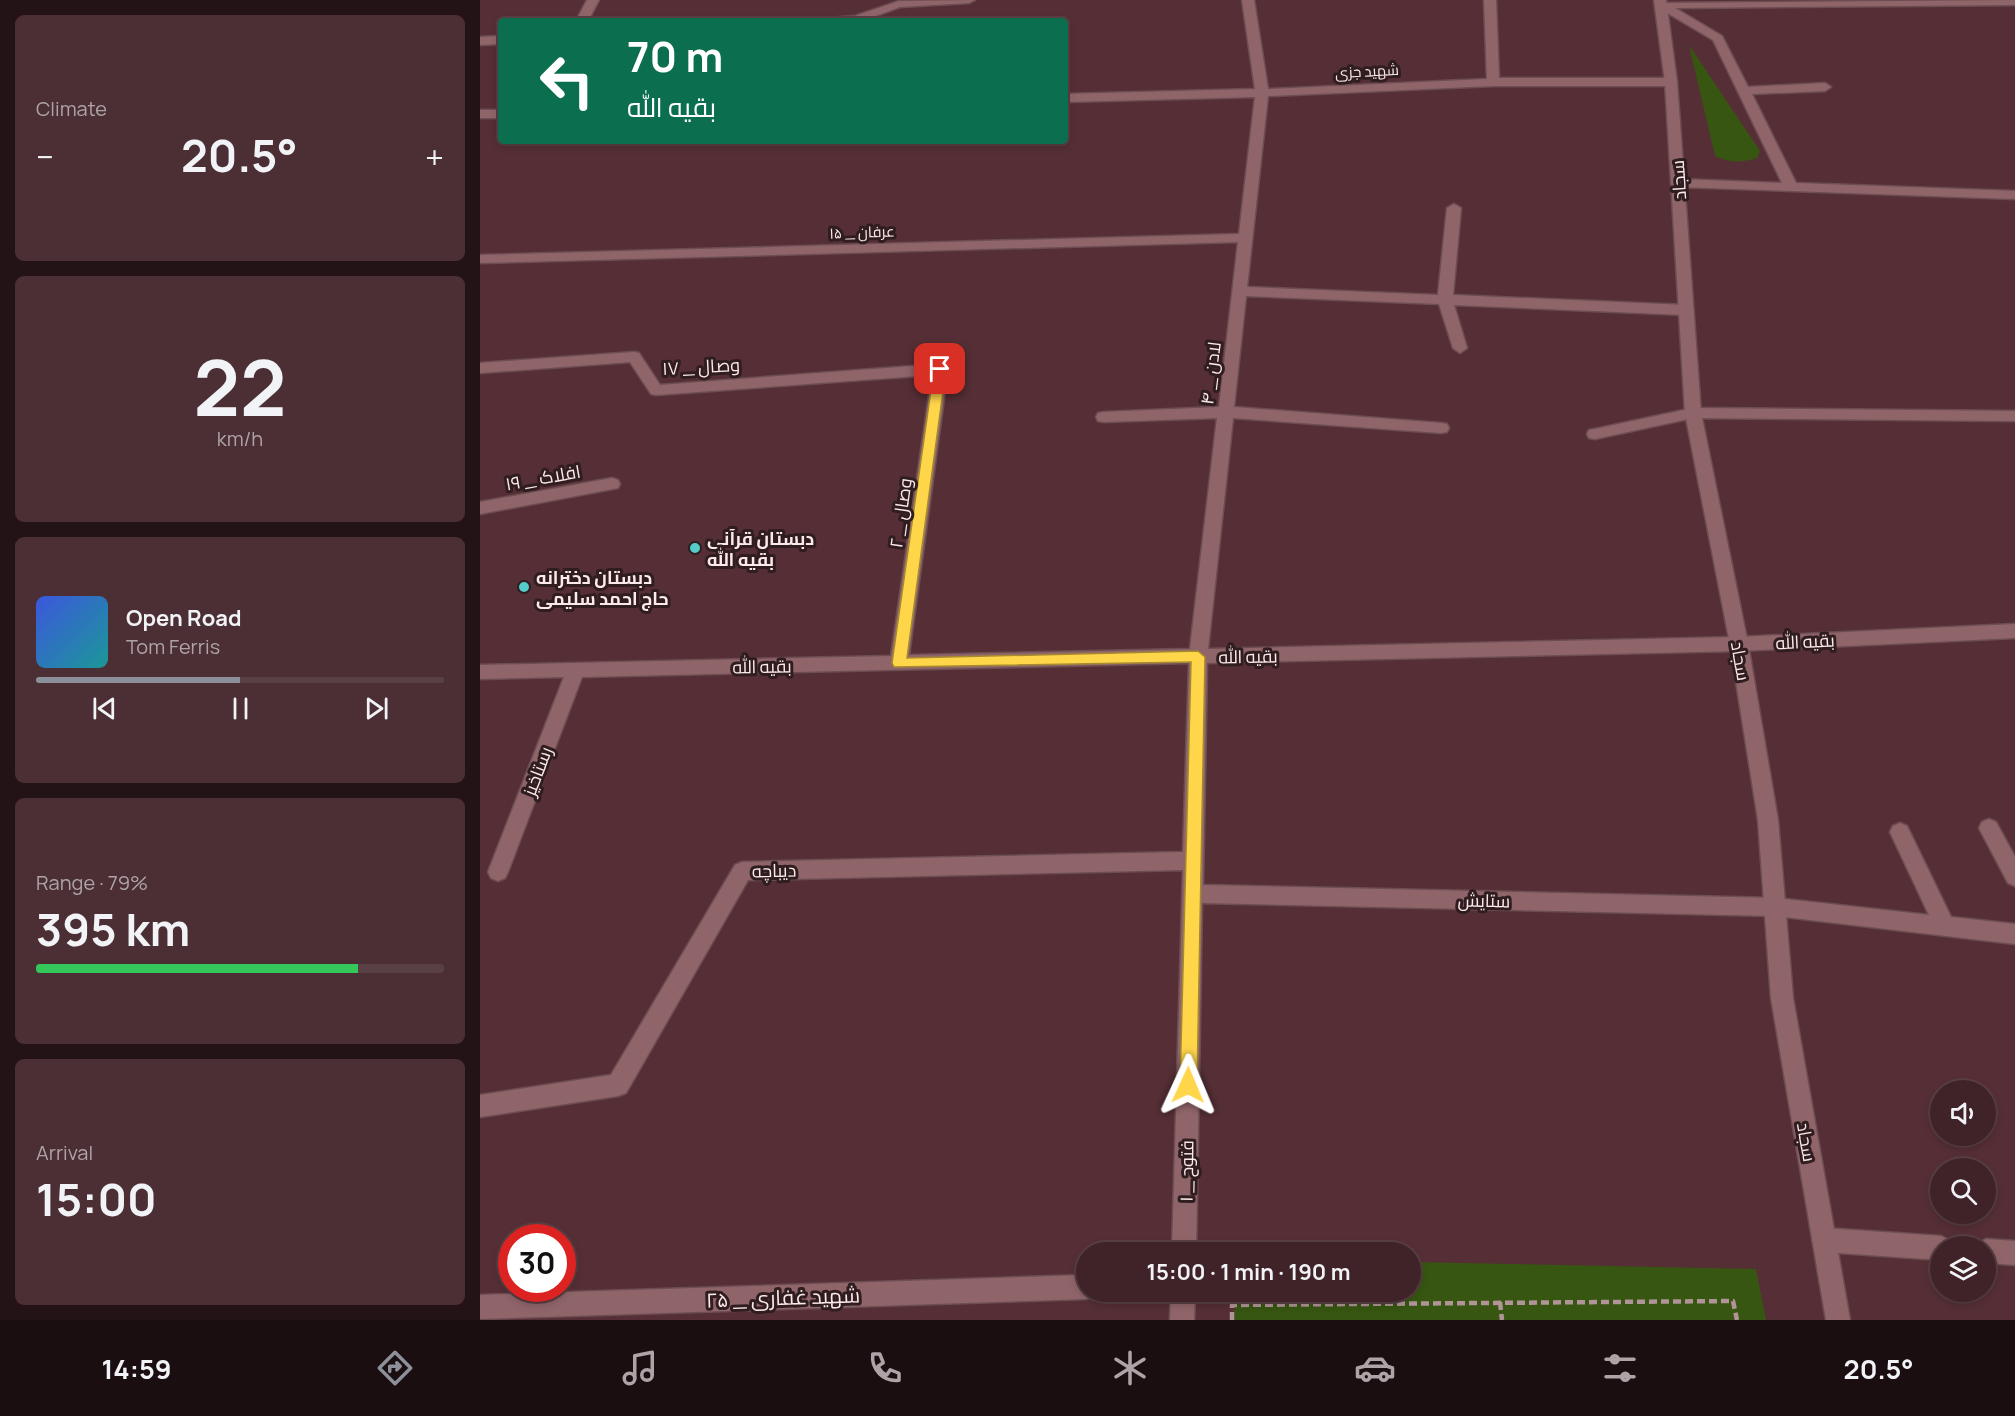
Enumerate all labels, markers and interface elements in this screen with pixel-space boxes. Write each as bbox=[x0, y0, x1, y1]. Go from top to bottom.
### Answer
text: 70 m bbox=[627, 27, 723, 85]
icon: left bbox=[528, 42, 606, 120]
street label: شهید جزی bbox=[1334, 59, 1400, 83]
text: بقیه الله bbox=[627, 88, 716, 125]
text: Climate bbox=[36, 95, 107, 122]
text: 20.5° bbox=[181, 124, 298, 186]
text: − bbox=[36, 134, 54, 179]
text: + bbox=[425, 134, 444, 179]
street label: سجاد bbox=[1665, 159, 1691, 201]
street label: عرفان _ ۱۵ bbox=[829, 220, 895, 244]
text: 22 bbox=[194, 333, 286, 439]
street label: لادن _ ۴ bbox=[1194, 340, 1226, 406]
pin bbox=[914, 343, 965, 394]
street label: وصال _ ۱۷ bbox=[662, 352, 740, 380]
icon: arrive bbox=[923, 352, 956, 385]
text: km/h bbox=[217, 425, 263, 452]
street label: افلاک _ ۱۹ bbox=[504, 459, 582, 495]
street label: وصال _ ۲ bbox=[883, 476, 917, 550]
place label: دبستان قرآنی بقیه الله bbox=[707, 526, 814, 571]
marker: دبستان قرآنی بقیه الله bbox=[688, 541, 702, 555]
place label: دبستان دخترانه حاج احمد سلیمی bbox=[536, 565, 669, 611]
marker: دبستان دخترانه حاج احمد سلیمی bbox=[517, 580, 531, 594]
text: Open Road bbox=[126, 603, 241, 633]
street label: بقیه الله bbox=[1775, 627, 1835, 655]
text: Tom Ferris bbox=[126, 633, 220, 660]
street label: سجاد bbox=[1726, 639, 1756, 683]
street label: بقیه الله bbox=[1218, 643, 1278, 669]
street label: بقیه الله bbox=[732, 653, 792, 679]
icon: previous bbox=[88, 692, 121, 725]
icon: pause bbox=[224, 692, 257, 725]
icon: next bbox=[360, 692, 393, 725]
street label: رستاخیز bbox=[516, 743, 557, 800]
street label: دیباچه bbox=[752, 858, 796, 883]
text: Range · 79% bbox=[36, 869, 148, 896]
street label: ستایش bbox=[1457, 888, 1511, 912]
text: 395 km bbox=[36, 898, 190, 960]
position arrow bbox=[1156, 1053, 1220, 1117]
map controls bbox=[1930, 1080, 1996, 1302]
button: sound bbox=[1930, 1080, 1996, 1146]
street label: سجاد bbox=[1792, 1120, 1822, 1164]
text: Arrival bbox=[36, 1139, 93, 1166]
street label: فتوح _ ۱ bbox=[1173, 1140, 1200, 1202]
button: search bbox=[1930, 1158, 1996, 1224]
text: 15:00 bbox=[36, 1168, 157, 1230]
speed limit sign: 30 bbox=[498, 1224, 576, 1302]
button: layers bbox=[1930, 1236, 1996, 1302]
text: 15:00 · 1 min · 190 m bbox=[1146, 1257, 1351, 1287]
street label: شهید غفاری _ ۲۵ bbox=[706, 1280, 860, 1314]
icon: directions bbox=[374, 1347, 416, 1389]
icon: music bbox=[619, 1347, 661, 1389]
icon: phone bbox=[864, 1347, 906, 1389]
icon: climate bbox=[1109, 1347, 1151, 1389]
icon: car bbox=[1354, 1347, 1396, 1389]
icon: filters bbox=[1599, 1347, 1641, 1389]
text: 14:59 bbox=[101, 1350, 172, 1387]
text: 20.5° bbox=[1844, 1350, 1914, 1387]

